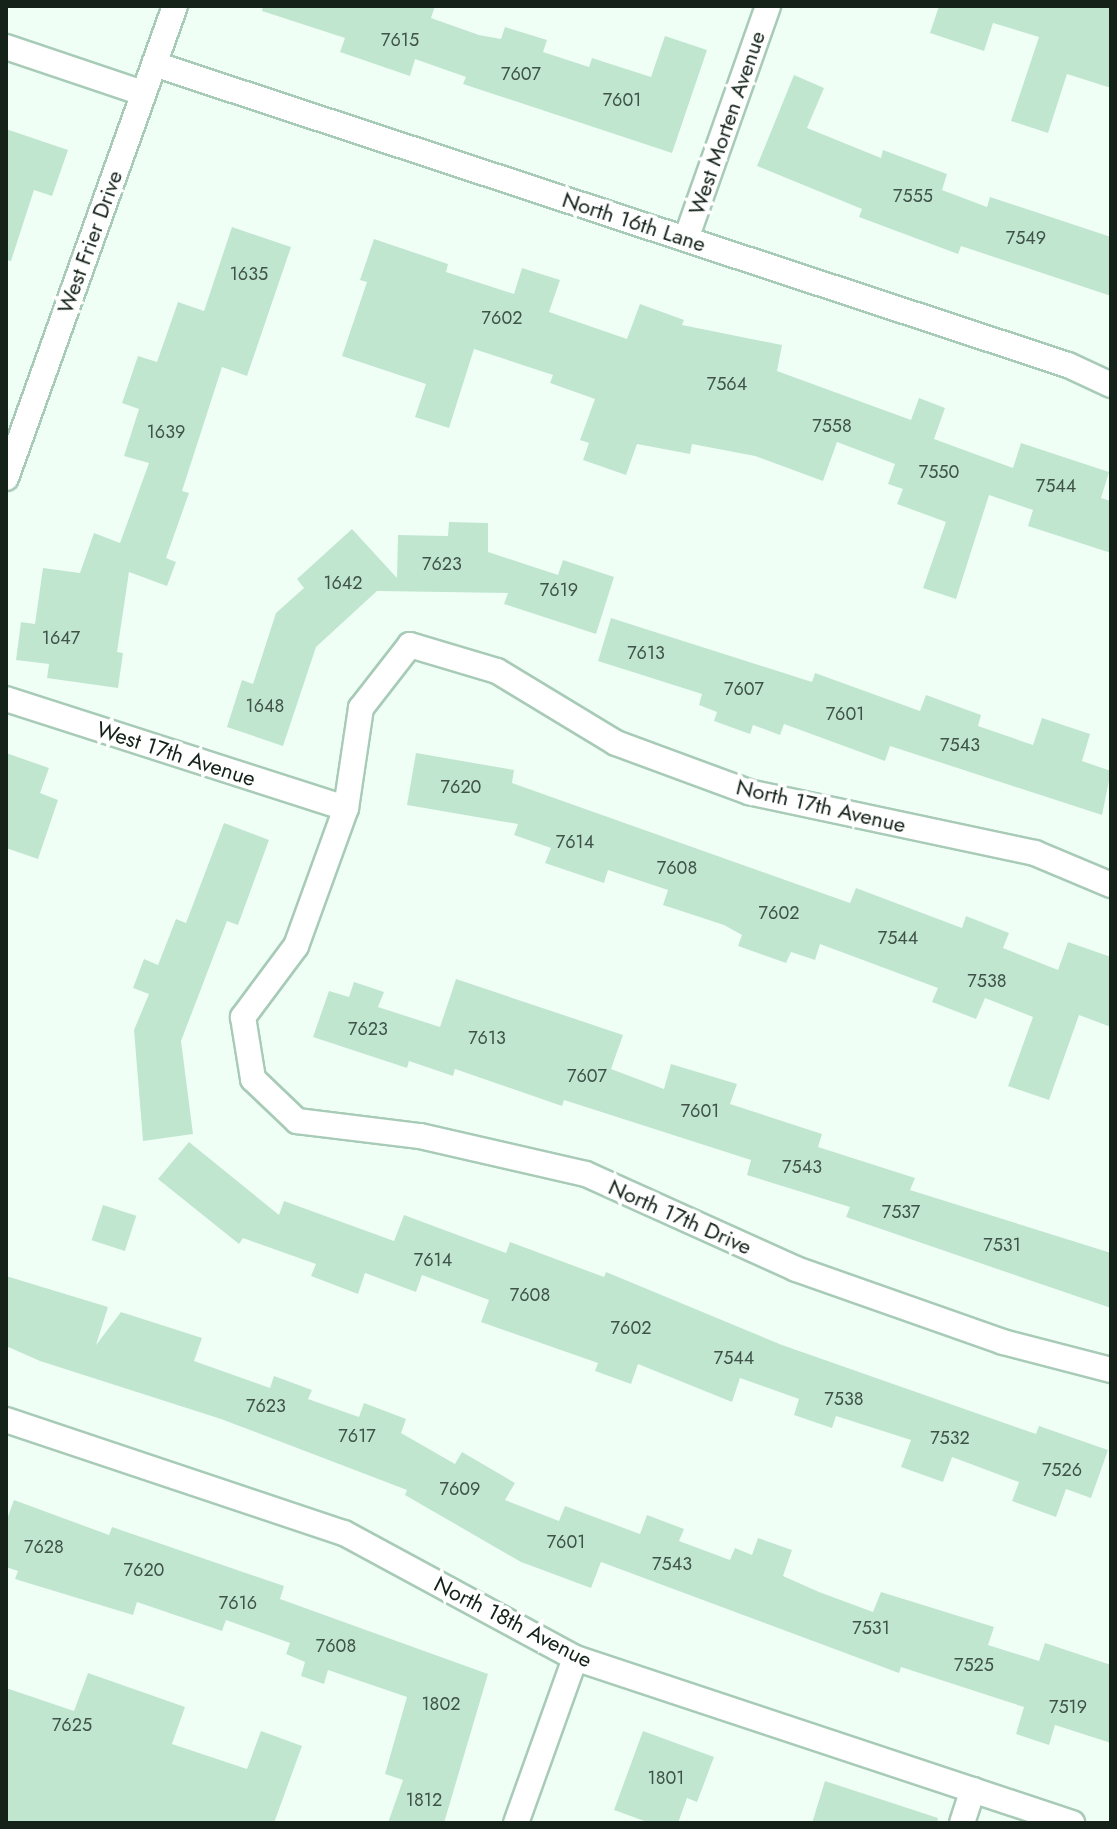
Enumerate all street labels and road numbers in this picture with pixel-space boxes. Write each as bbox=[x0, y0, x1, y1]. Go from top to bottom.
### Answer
street label: West Morten Avenue bbox=[683, 28, 771, 218]
street label: West Frier Drive bbox=[52, 167, 128, 317]
street label: North 16th Lane bbox=[559, 186, 709, 258]
street label: West 17th Avenue bbox=[93, 716, 259, 792]
street label: North 17th Avenue bbox=[734, 774, 908, 838]
street label: North 17th Drive bbox=[604, 1174, 756, 1260]
street label: North 18th Avenue bbox=[430, 1571, 596, 1673]

